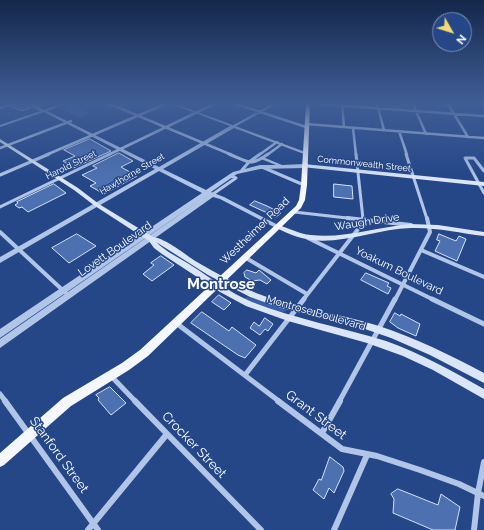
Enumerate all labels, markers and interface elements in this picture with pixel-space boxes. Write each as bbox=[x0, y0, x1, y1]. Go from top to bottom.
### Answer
north arrow bbox=[432, 12, 472, 52]
text: N bbox=[453, 32, 469, 47]
street label: Harold Street bbox=[44, 148, 98, 182]
street label: Hawthorne Street bbox=[98, 151, 166, 197]
street label: Commonwealth Street bbox=[317, 154, 411, 174]
street label: Westheimer Road bbox=[218, 195, 292, 267]
street label: Waugh Drive bbox=[334, 210, 400, 234]
street label: Lovett Boulevard bbox=[76, 219, 154, 279]
street label: Yoakum Boulevard bbox=[353, 244, 445, 298]
district label: Montrose bbox=[187, 275, 255, 293]
street label: Montrose Boulevard bbox=[265, 292, 367, 334]
street label: Grant Street bbox=[282, 387, 350, 443]
street label: Crocker Street bbox=[158, 409, 230, 481]
street label: Stanford Street bbox=[26, 414, 92, 496]

